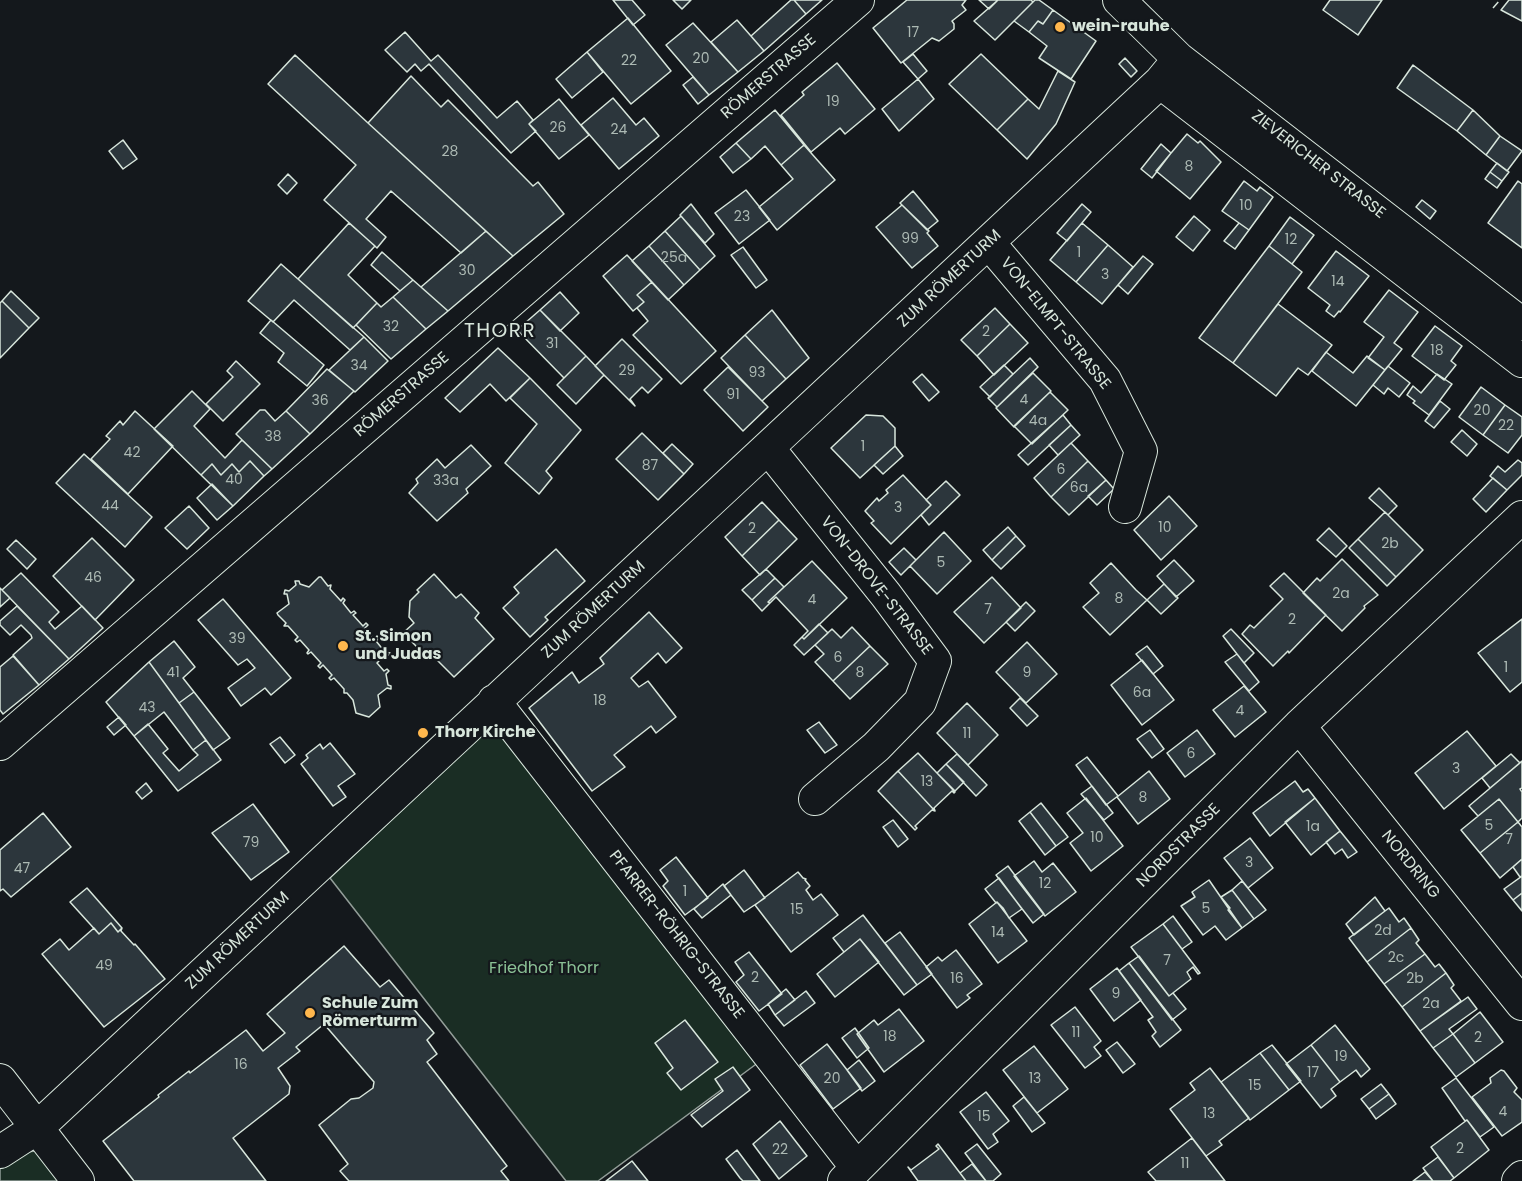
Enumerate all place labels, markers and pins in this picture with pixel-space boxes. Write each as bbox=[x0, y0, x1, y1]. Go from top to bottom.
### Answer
place label: wein-rauhe bbox=[1072, 17, 1170, 37]
marker: wein-rauhe bbox=[1053, 20, 1067, 34]
place label: St. Simon und Judas bbox=[355, 627, 442, 665]
marker: St. Simon und Judas bbox=[336, 639, 350, 653]
place label: Thorr Kirche bbox=[435, 723, 536, 743]
marker: Thorr Kirche bbox=[416, 726, 430, 740]
place label: Schule Zum Römerturm bbox=[322, 994, 418, 1032]
marker: Schule Zum Römerturm bbox=[303, 1006, 317, 1020]

